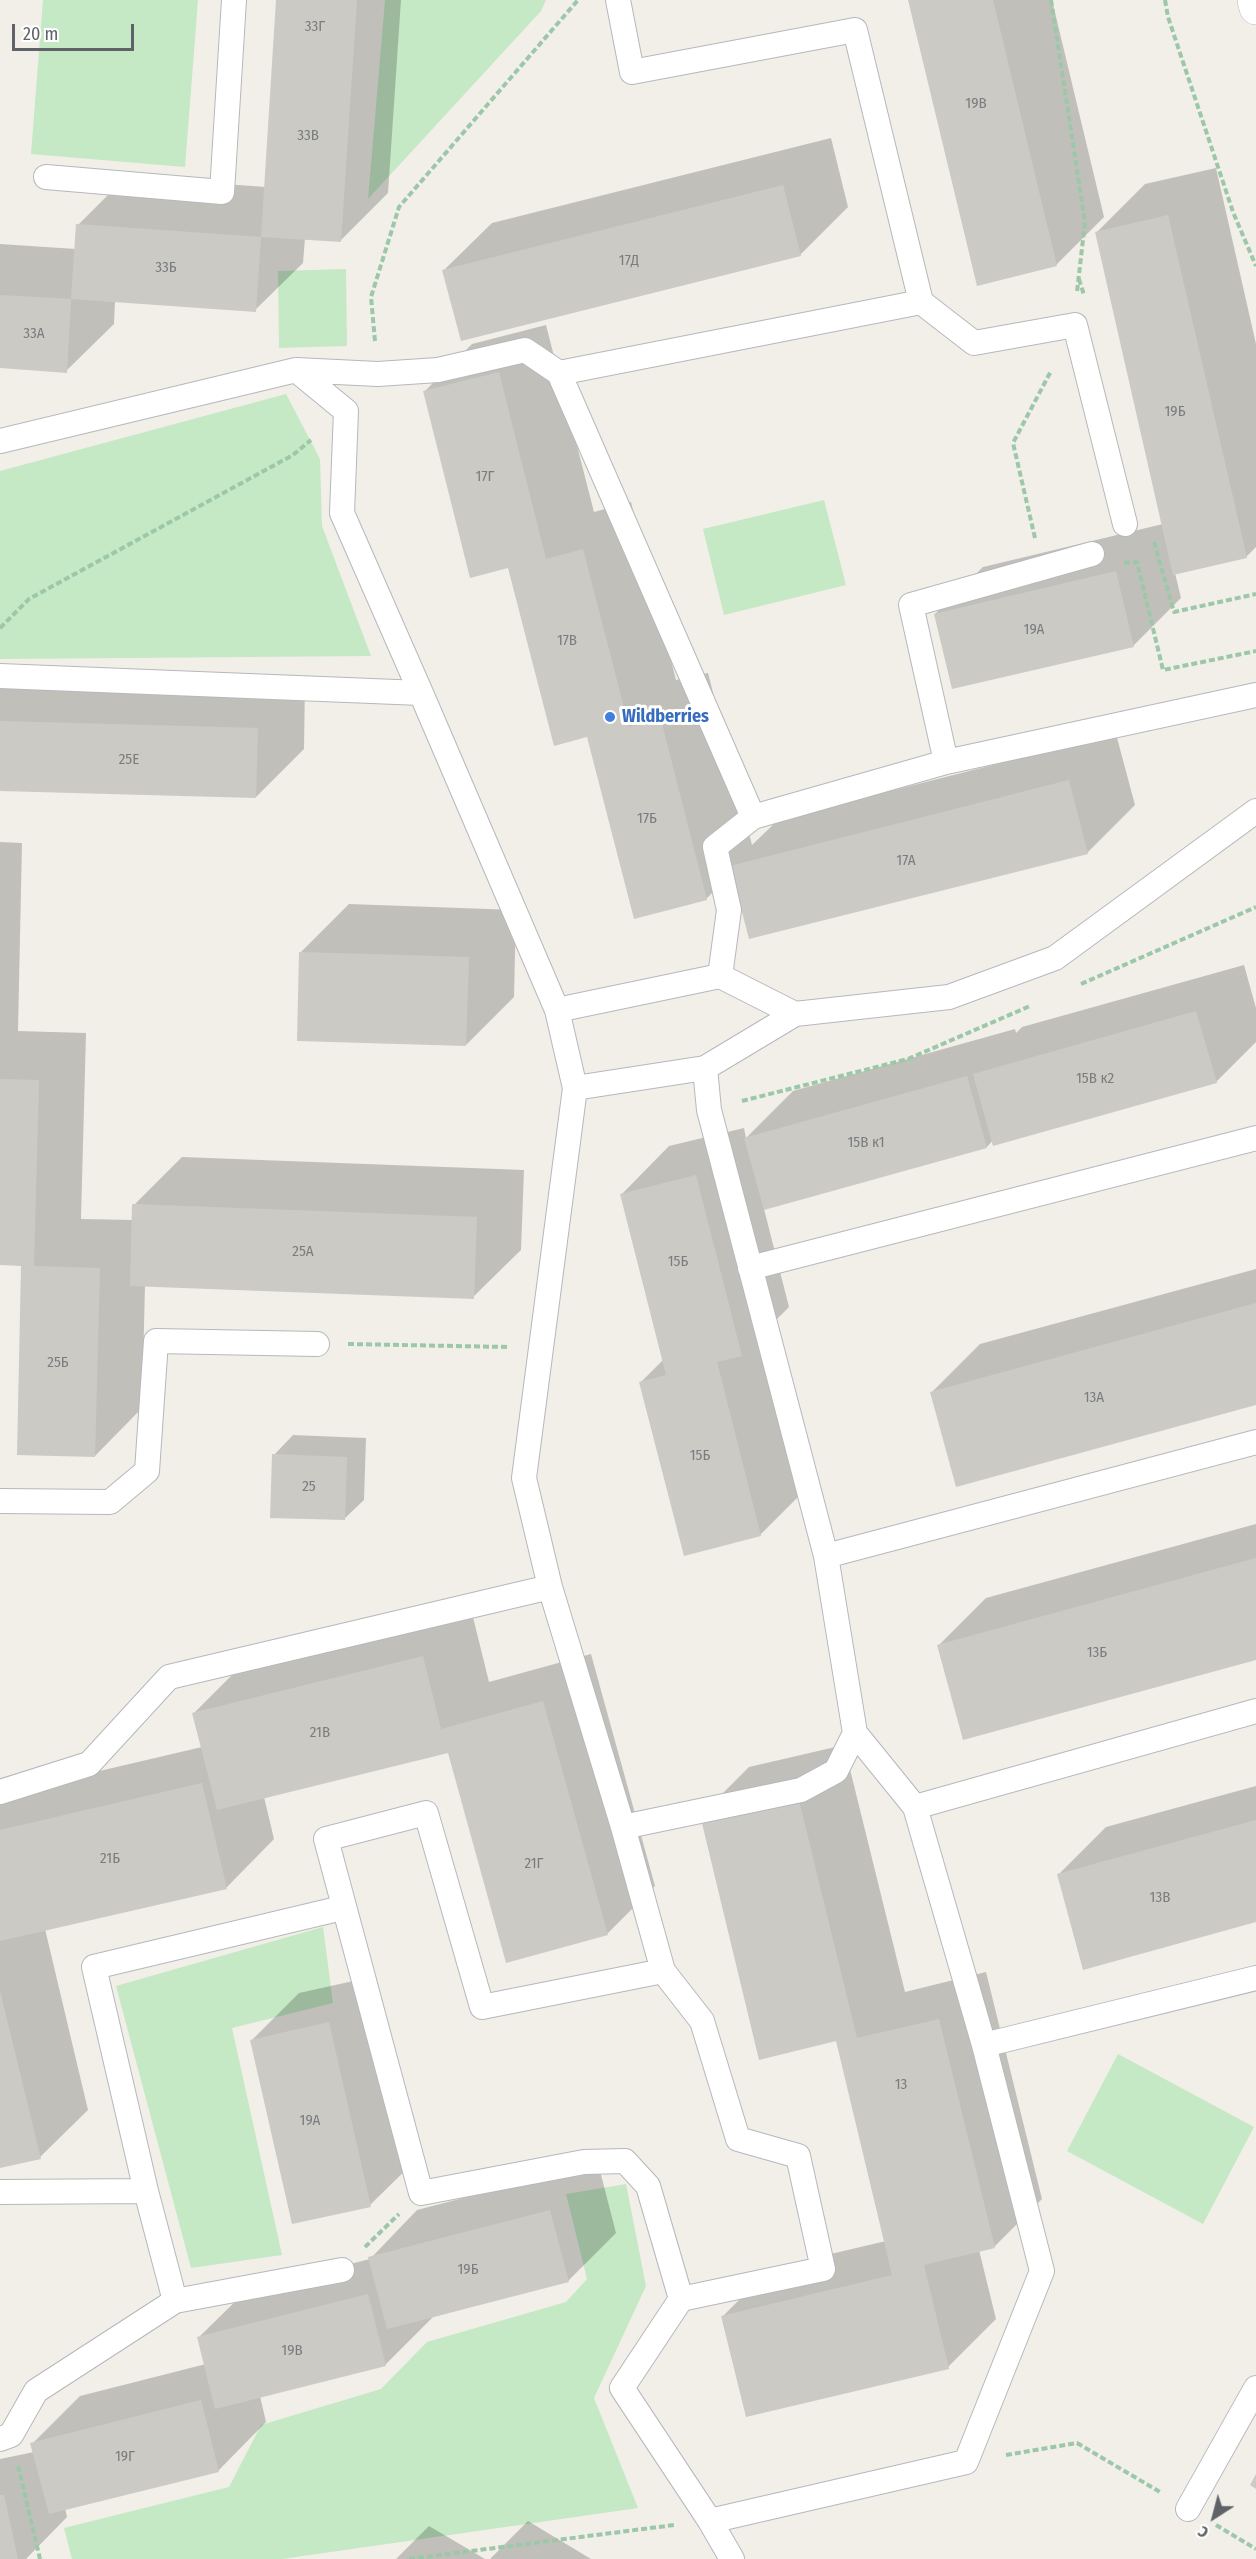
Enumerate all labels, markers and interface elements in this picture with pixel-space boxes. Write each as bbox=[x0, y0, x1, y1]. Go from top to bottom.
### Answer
scale bar bbox=[15, 12, 136, 50]
house number: 33Г bbox=[305, 18, 325, 36]
text: 20 m bbox=[23, 23, 58, 45]
house number: 19В bbox=[965, 95, 987, 113]
house number: 33В bbox=[297, 127, 319, 145]
house number: 17Д bbox=[619, 252, 639, 270]
house number: 33Б bbox=[155, 259, 177, 277]
house number: 33А bbox=[23, 325, 45, 343]
house number: 19Б bbox=[1164, 403, 1186, 421]
house number: 17Г bbox=[476, 468, 494, 486]
house number: 19А bbox=[1024, 621, 1044, 639]
house number: 17В bbox=[557, 632, 577, 650]
place label: Wildberries bbox=[622, 706, 709, 728]
marker: Wildberries bbox=[603, 710, 617, 724]
house number: 25Е bbox=[119, 751, 139, 769]
house number: 17Б bbox=[637, 810, 657, 828]
house number: 17А bbox=[896, 852, 916, 870]
house number: 15В к2 bbox=[1076, 1070, 1114, 1088]
house number: 15В к1 bbox=[847, 1134, 885, 1152]
house number: 25А bbox=[292, 1243, 314, 1261]
house number: 15Б bbox=[668, 1253, 688, 1271]
house number: 25Б bbox=[47, 1354, 69, 1372]
house number: 13А bbox=[1084, 1389, 1104, 1407]
house number: 15Б bbox=[690, 1447, 710, 1465]
house number: 25 bbox=[302, 1478, 316, 1496]
house number: 13Б bbox=[1087, 1644, 1107, 1662]
house number: 21В bbox=[310, 1724, 330, 1742]
house number: 21Б bbox=[100, 1850, 120, 1868]
house number: 21Г bbox=[524, 1855, 544, 1873]
house number: 13В bbox=[1150, 1889, 1170, 1907]
house number: 13 bbox=[895, 2076, 907, 2094]
house number: 19А bbox=[300, 2112, 320, 2130]
house number: 19Б bbox=[457, 2261, 479, 2279]
house number: 19В bbox=[281, 2342, 303, 2360]
house number: 19Г bbox=[115, 2448, 135, 2466]
north arrow bbox=[1184, 2487, 1244, 2547]
text: С bbox=[1194, 2522, 1212, 2542]

